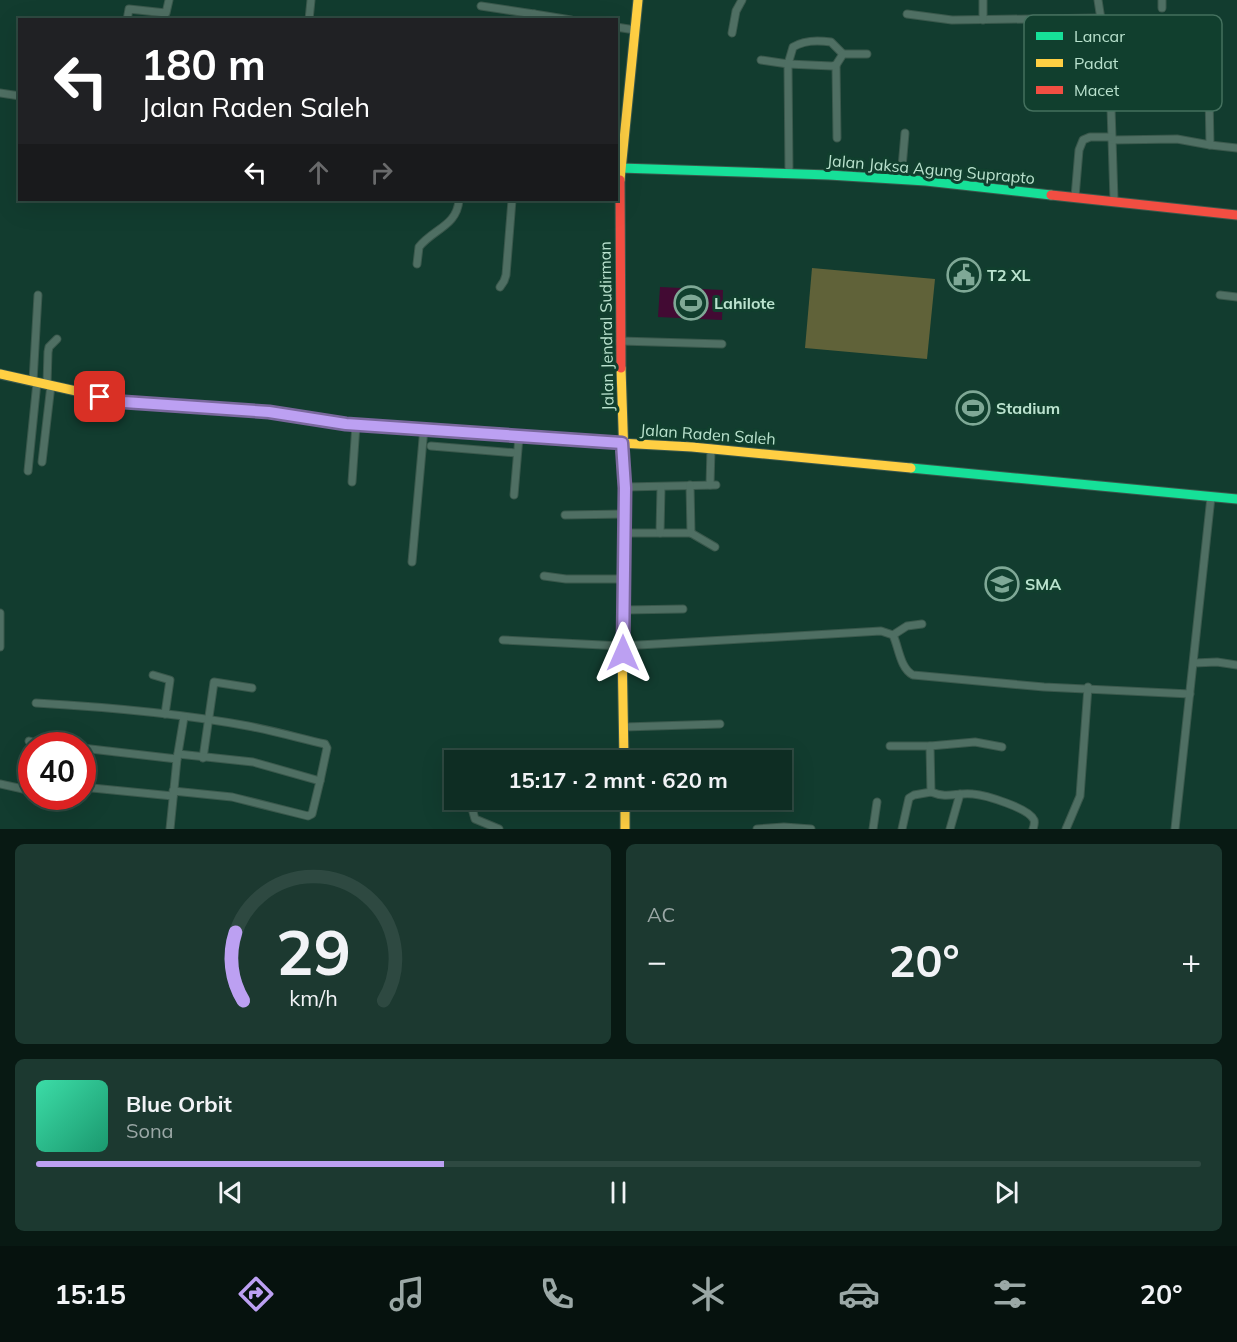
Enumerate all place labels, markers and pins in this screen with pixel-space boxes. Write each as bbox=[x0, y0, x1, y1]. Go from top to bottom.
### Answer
public building icon: T2 XL bbox=[946, 257, 982, 293]
place label: T2 XL bbox=[987, 265, 1031, 285]
sports icon: Lahilote bbox=[673, 285, 709, 321]
place label: Lahilote bbox=[714, 293, 775, 313]
pin bbox=[74, 371, 125, 422]
sports icon: Stadium bbox=[955, 390, 991, 426]
place label: Stadium bbox=[996, 398, 1060, 418]
school or university icon: SMA bbox=[984, 566, 1020, 602]
place label: SMA bbox=[1025, 574, 1061, 594]

